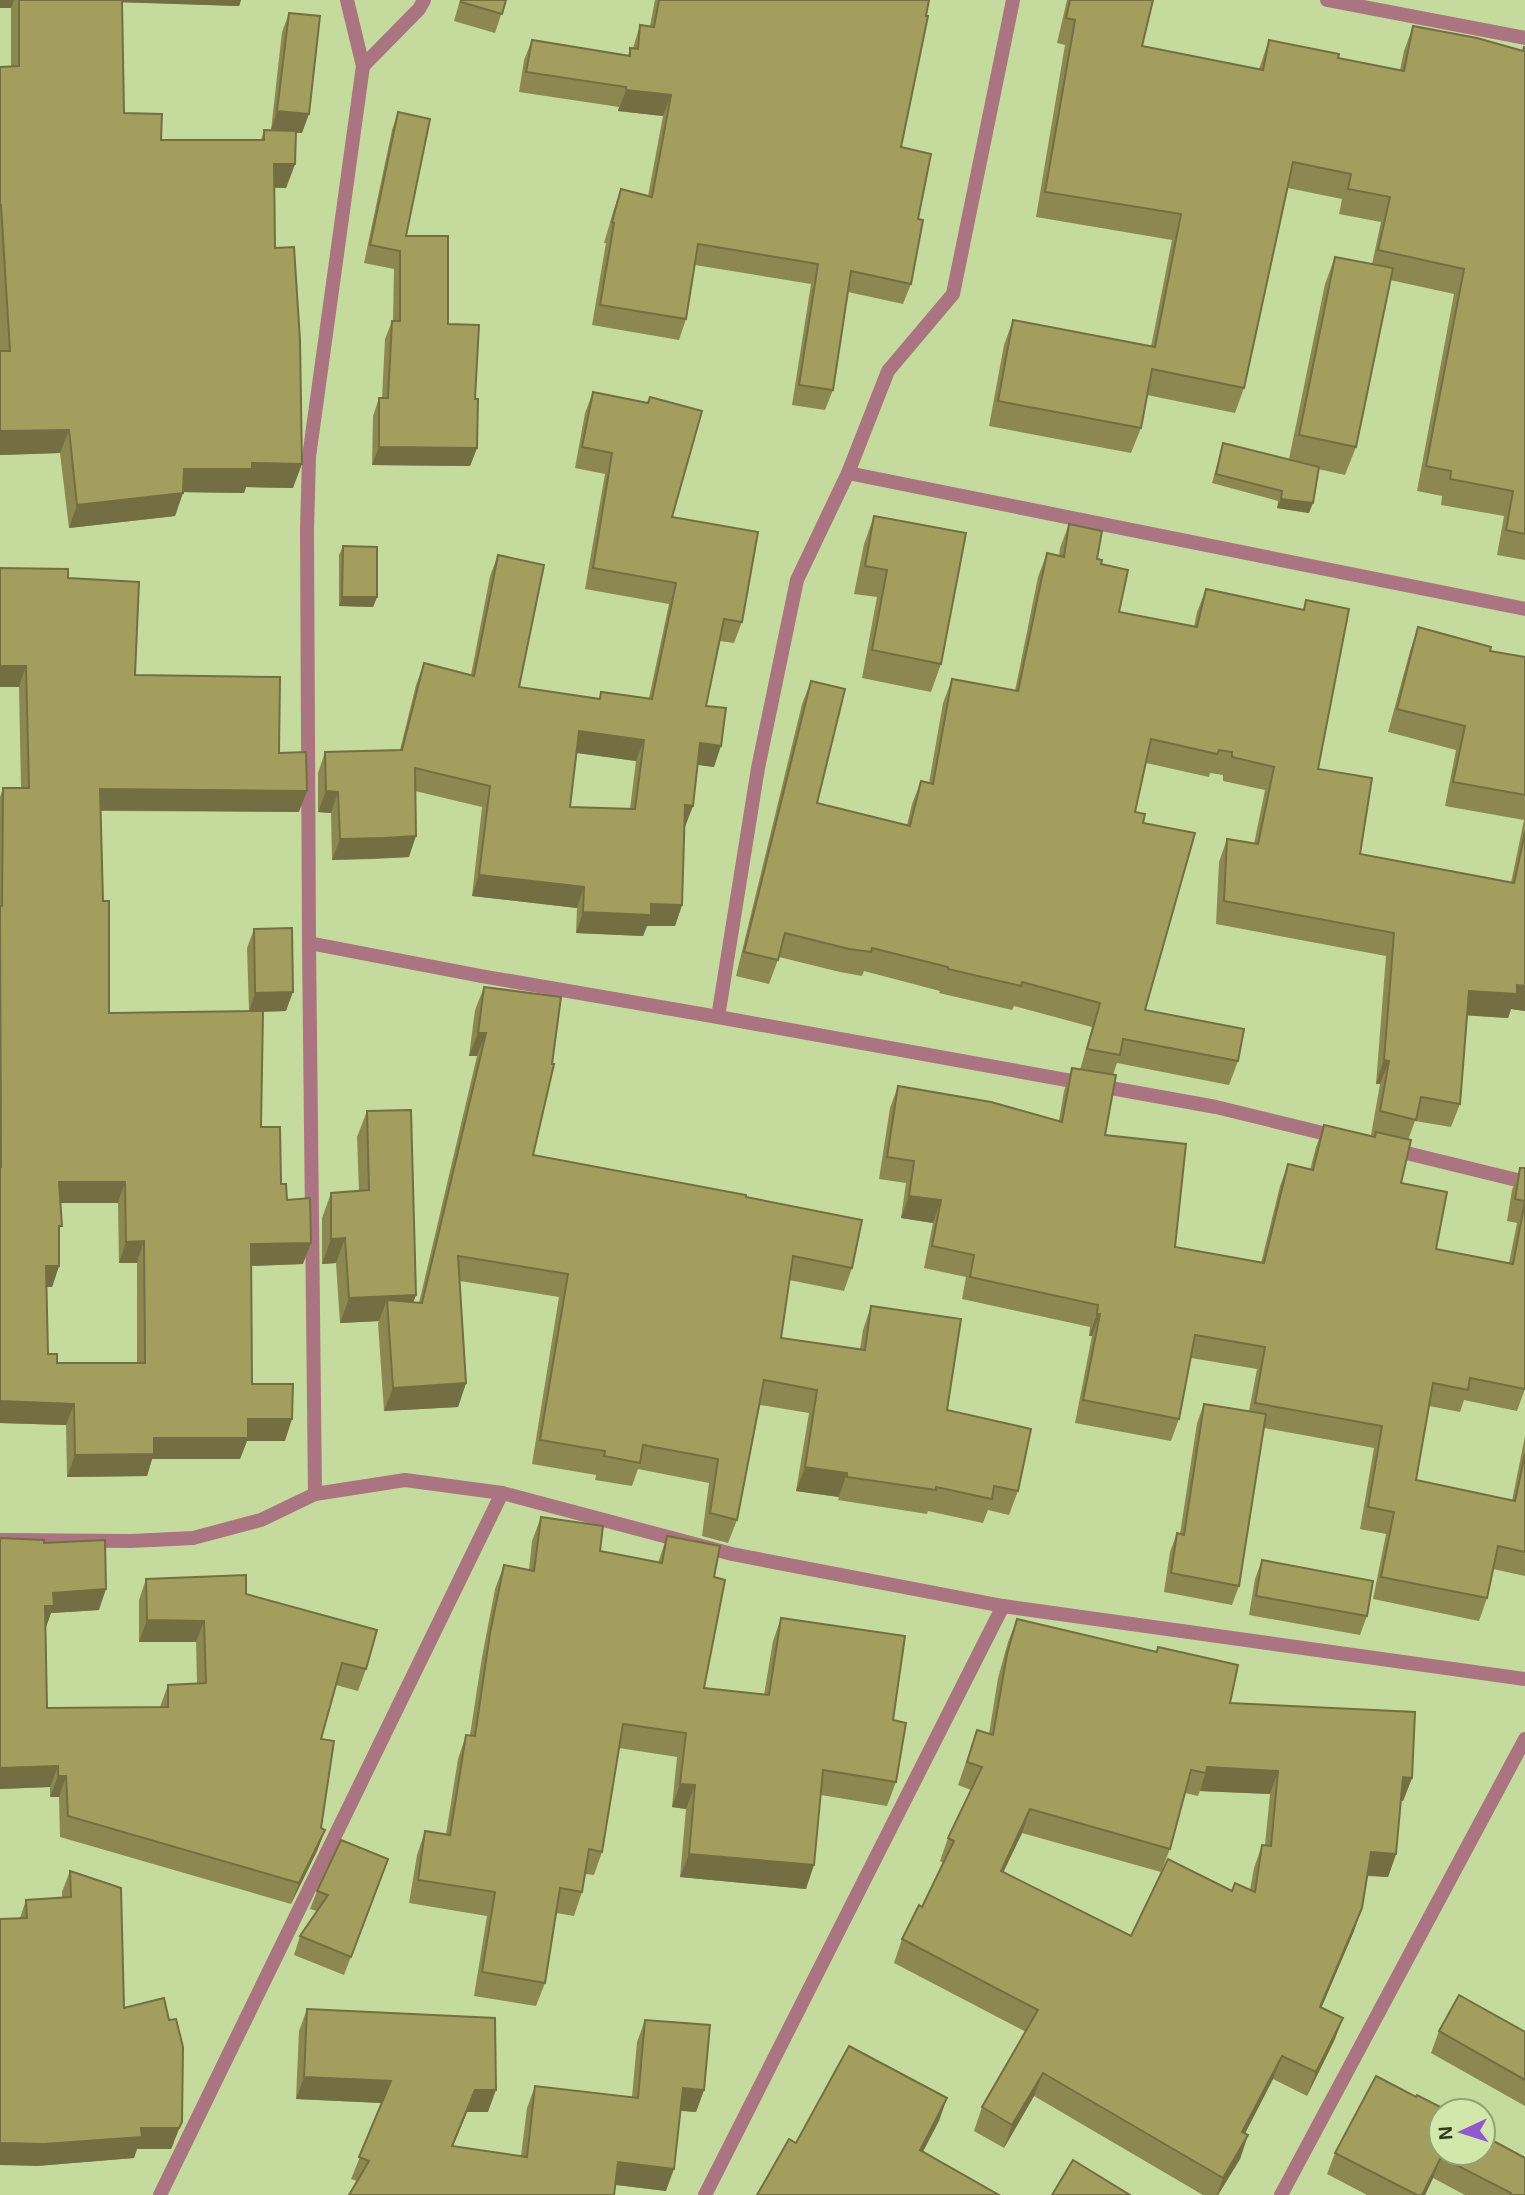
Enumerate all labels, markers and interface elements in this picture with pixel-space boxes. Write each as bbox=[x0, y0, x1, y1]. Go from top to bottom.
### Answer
north arrow bbox=[1427, 2097, 1497, 2167]
text: N bbox=[1435, 2126, 1456, 2141]

